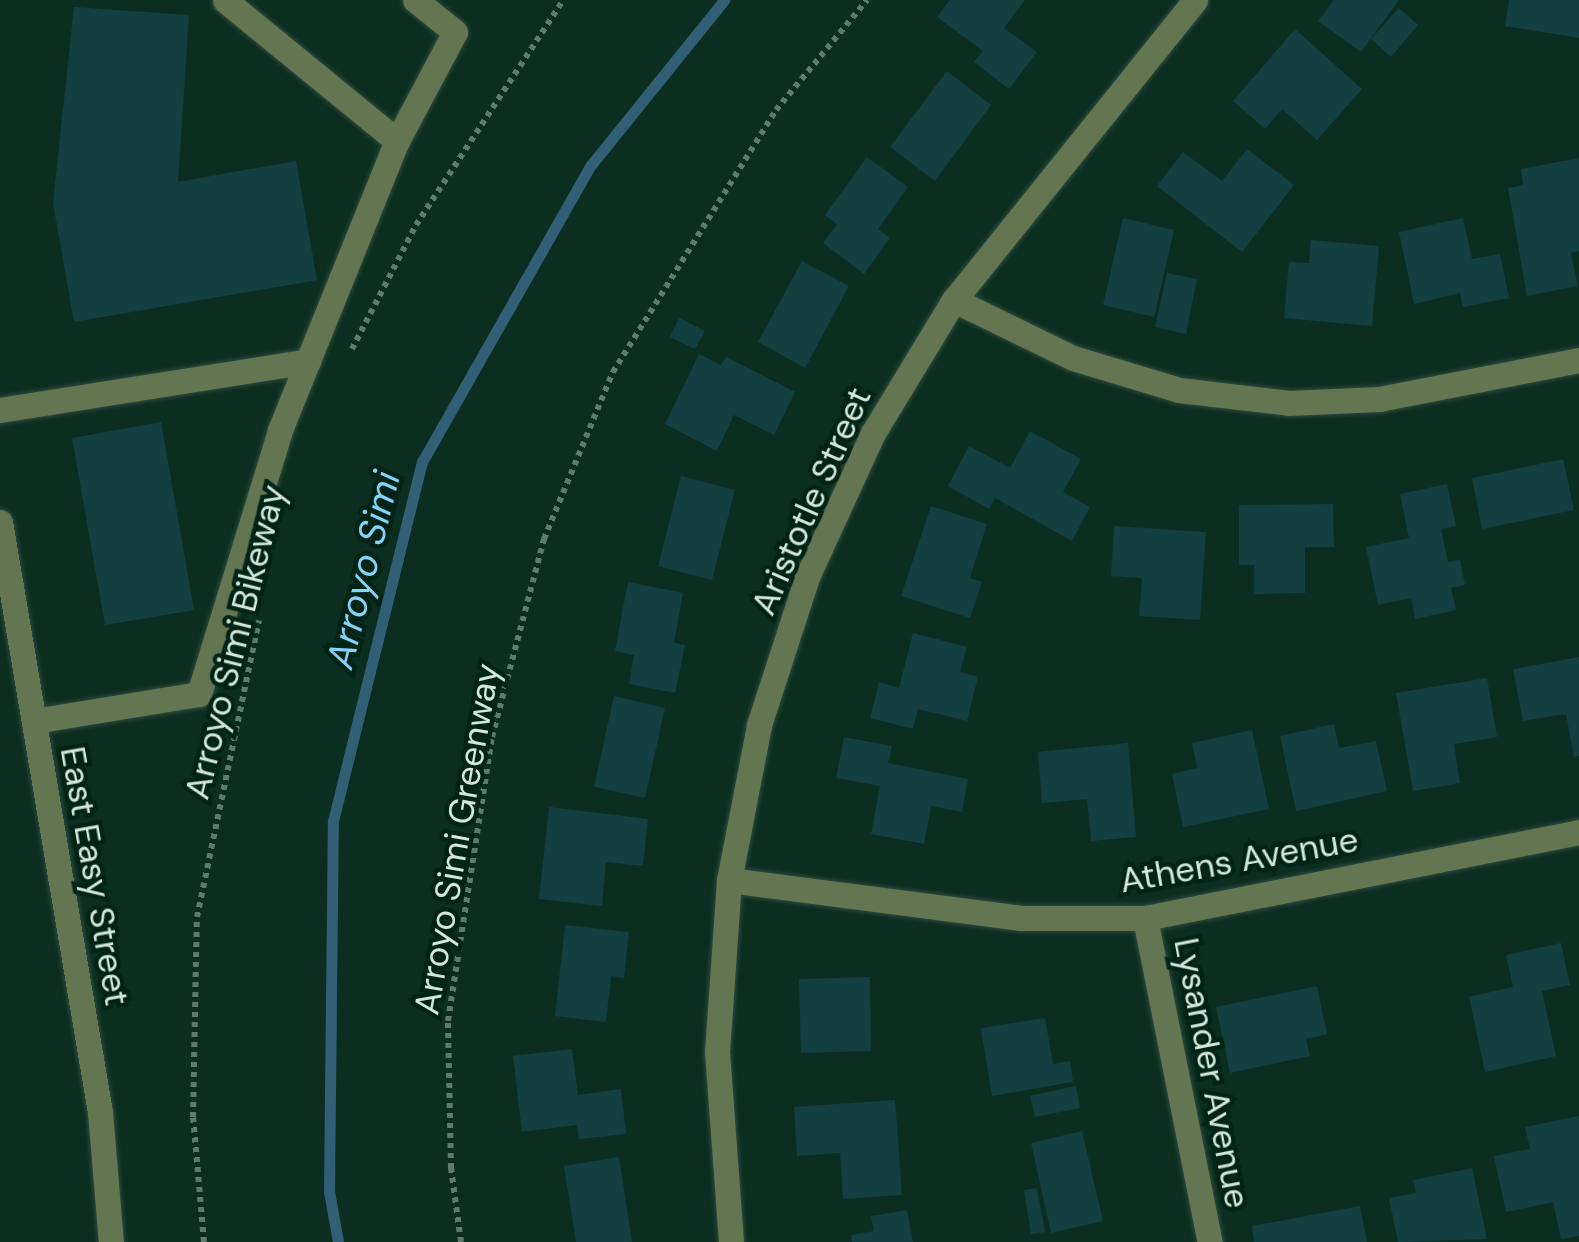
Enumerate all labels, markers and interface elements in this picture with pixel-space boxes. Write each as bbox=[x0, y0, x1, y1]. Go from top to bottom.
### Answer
street label: Aristotle Street bbox=[742, 381, 880, 621]
water label: Arroyo Simi bbox=[317, 467, 411, 673]
street label: Arroyo Simi Bikeway bbox=[176, 480, 294, 804]
street label: Arroyo Simi Greenway bbox=[405, 660, 509, 1018]
street label: East Easy Street bbox=[52, 743, 138, 1009]
street label: Athens Avenue bbox=[1116, 818, 1362, 902]
street label: Lysander Avenue bbox=[1165, 934, 1259, 1212]

